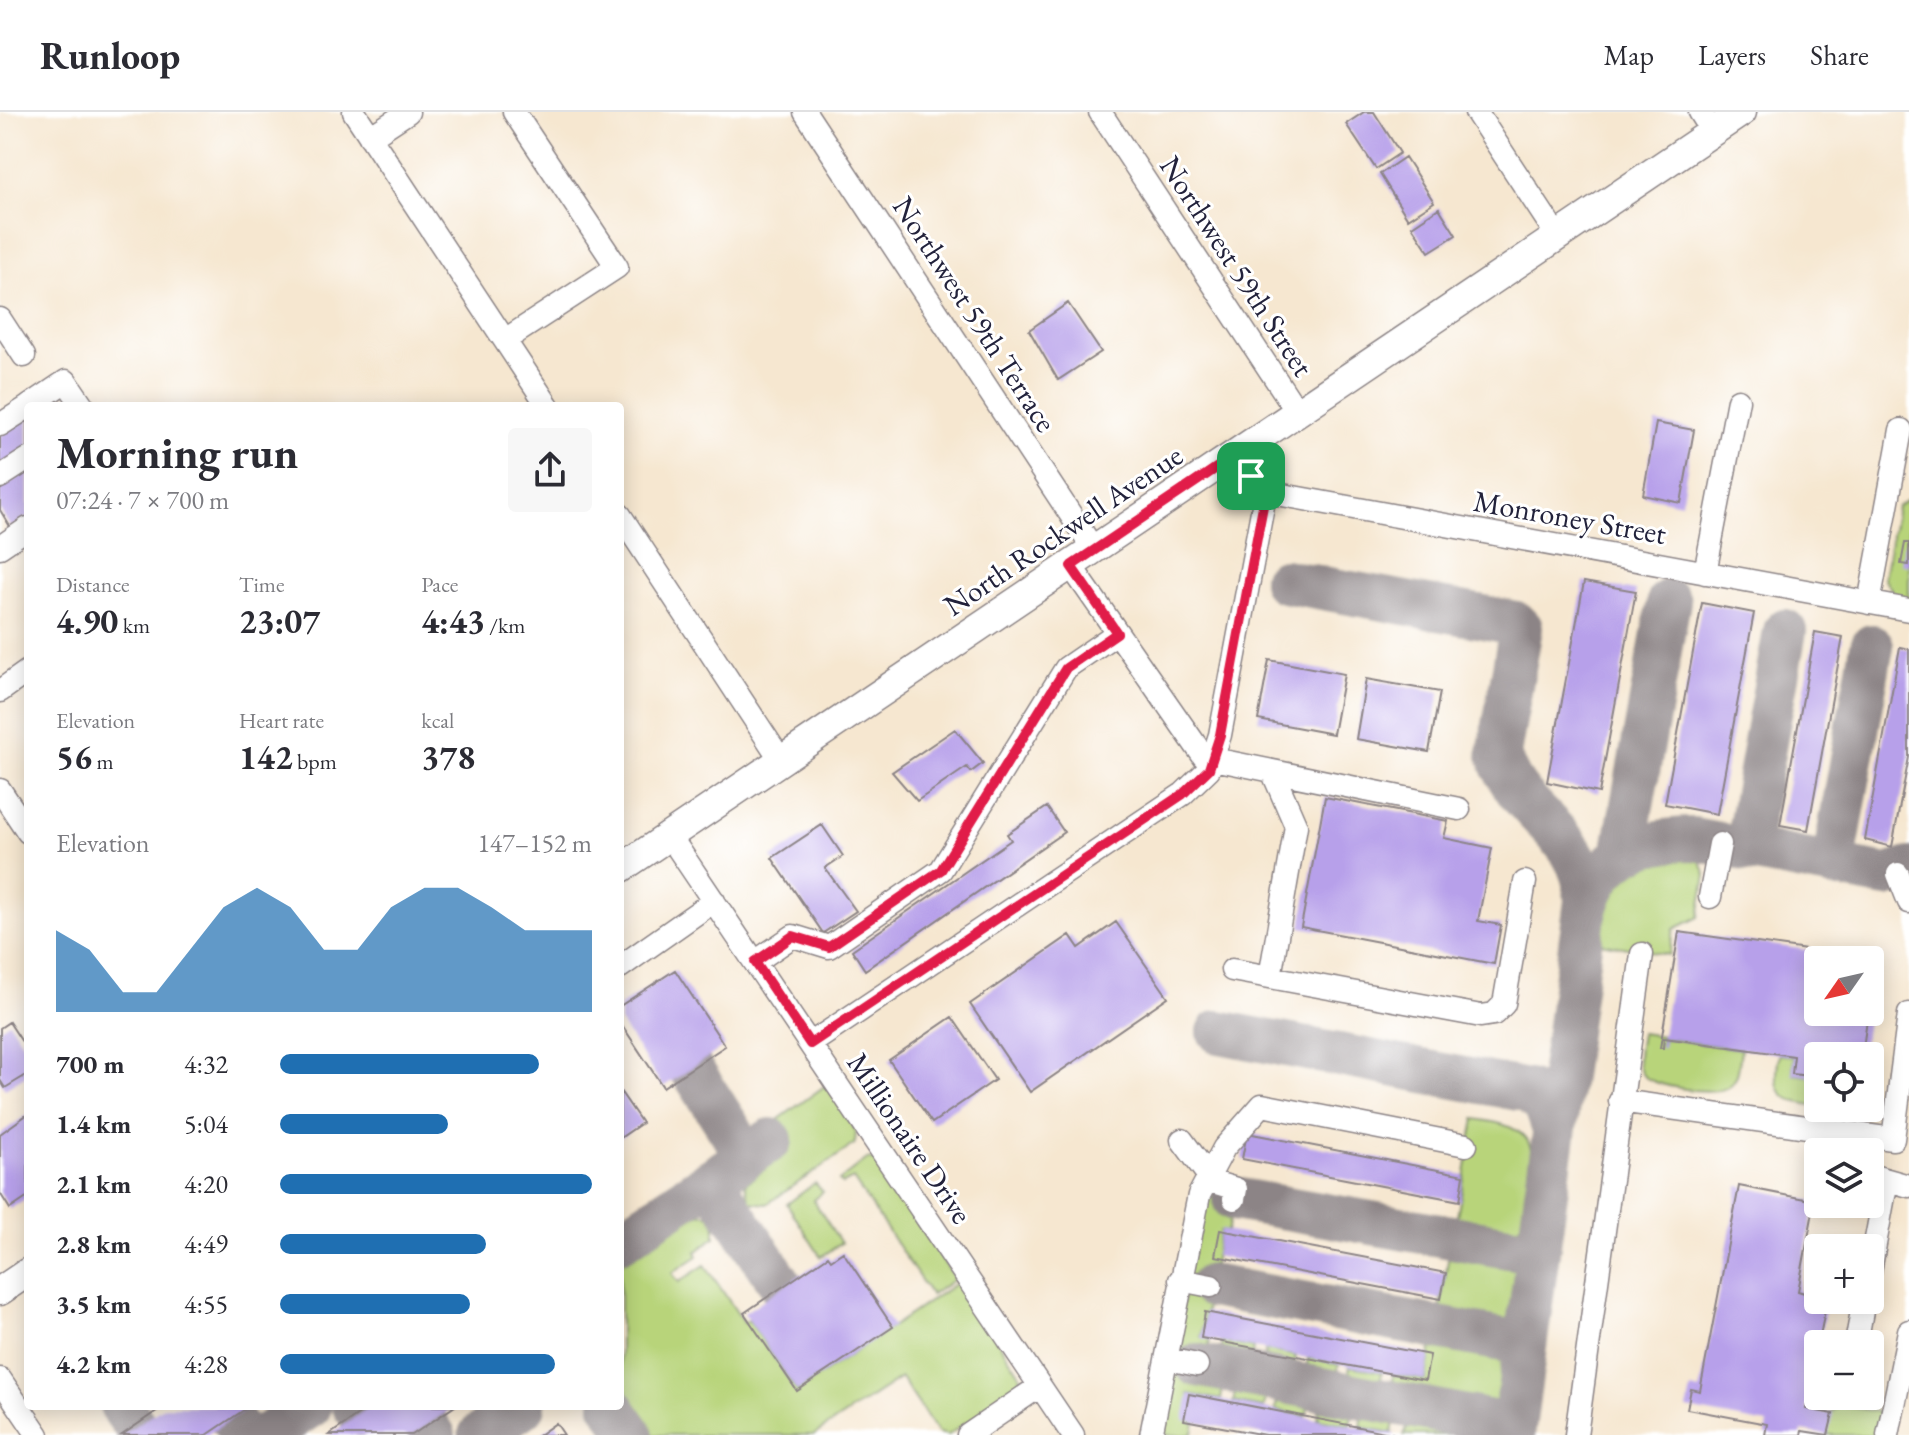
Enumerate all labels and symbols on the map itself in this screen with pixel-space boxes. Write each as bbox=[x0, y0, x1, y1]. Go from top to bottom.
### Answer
street label: Northwest 59th Street bbox=[1151, 148, 1323, 384]
street label: Northwest 59th Terrace bbox=[884, 189, 1066, 439]
street label: North Rockwell Avenue bbox=[936, 436, 1190, 624]
pin bbox=[1217, 442, 1285, 510]
street label: Monroney Street bbox=[1471, 481, 1670, 553]
north arrow bbox=[1804, 946, 1884, 1026]
street label: Millionaire Drive bbox=[838, 1045, 982, 1231]

